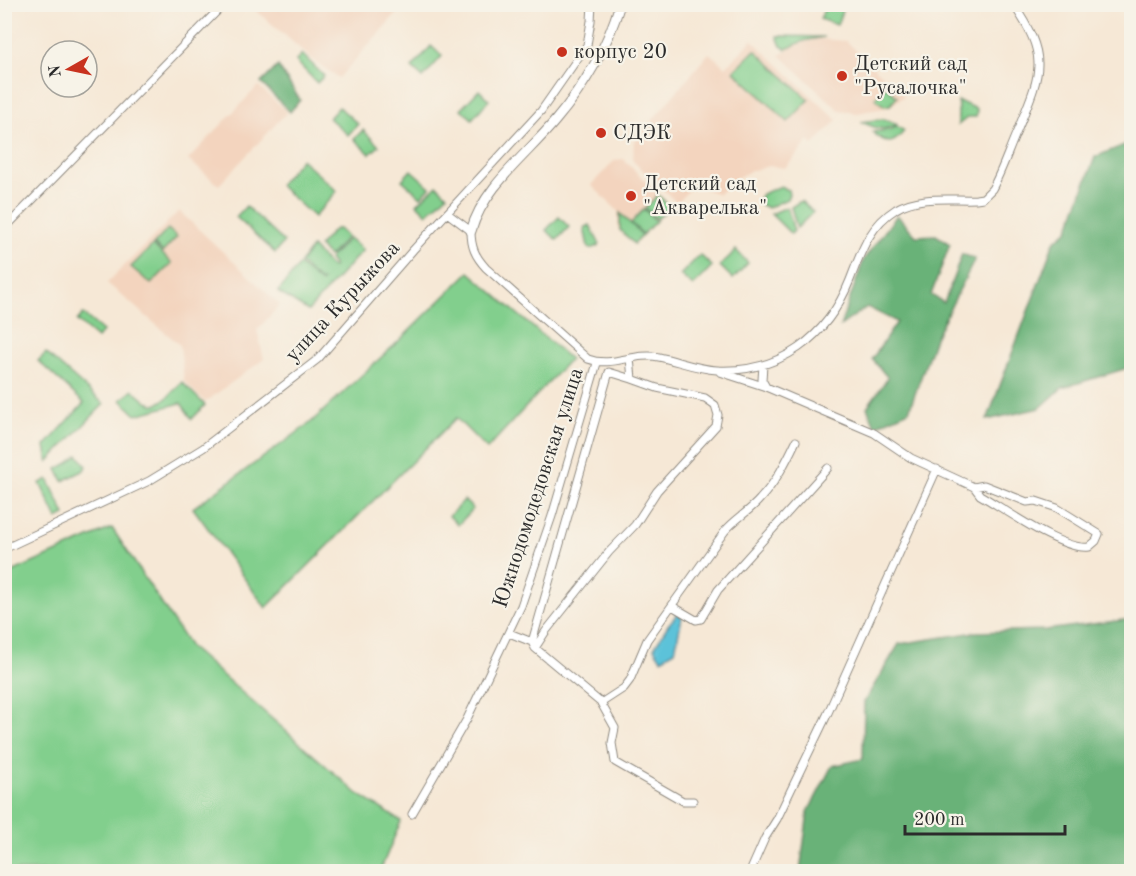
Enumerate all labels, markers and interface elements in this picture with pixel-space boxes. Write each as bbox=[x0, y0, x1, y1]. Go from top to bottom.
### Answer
north arrow bbox=[39, 39, 99, 99]
place label: корпус 20 bbox=[574, 42, 667, 63]
marker: корпус 20 bbox=[555, 45, 569, 59]
place label: Детский сад "Русалочка" bbox=[854, 54, 968, 99]
text: N bbox=[47, 63, 65, 78]
marker: Детский сад "Русалочка" bbox=[835, 69, 849, 83]
place label: СДЭК bbox=[613, 123, 671, 144]
marker: СДЭК bbox=[594, 126, 608, 140]
place label: Детский сад "Акварелька" bbox=[643, 174, 767, 219]
marker: Детский сад "Акварелька" bbox=[624, 189, 638, 203]
street label: улица Курыжова bbox=[282, 238, 404, 366]
street label: Южнодомодедовская улица bbox=[490, 365, 588, 611]
scale bar bbox=[905, 798, 1066, 836]
text: 200 m bbox=[914, 811, 965, 829]

